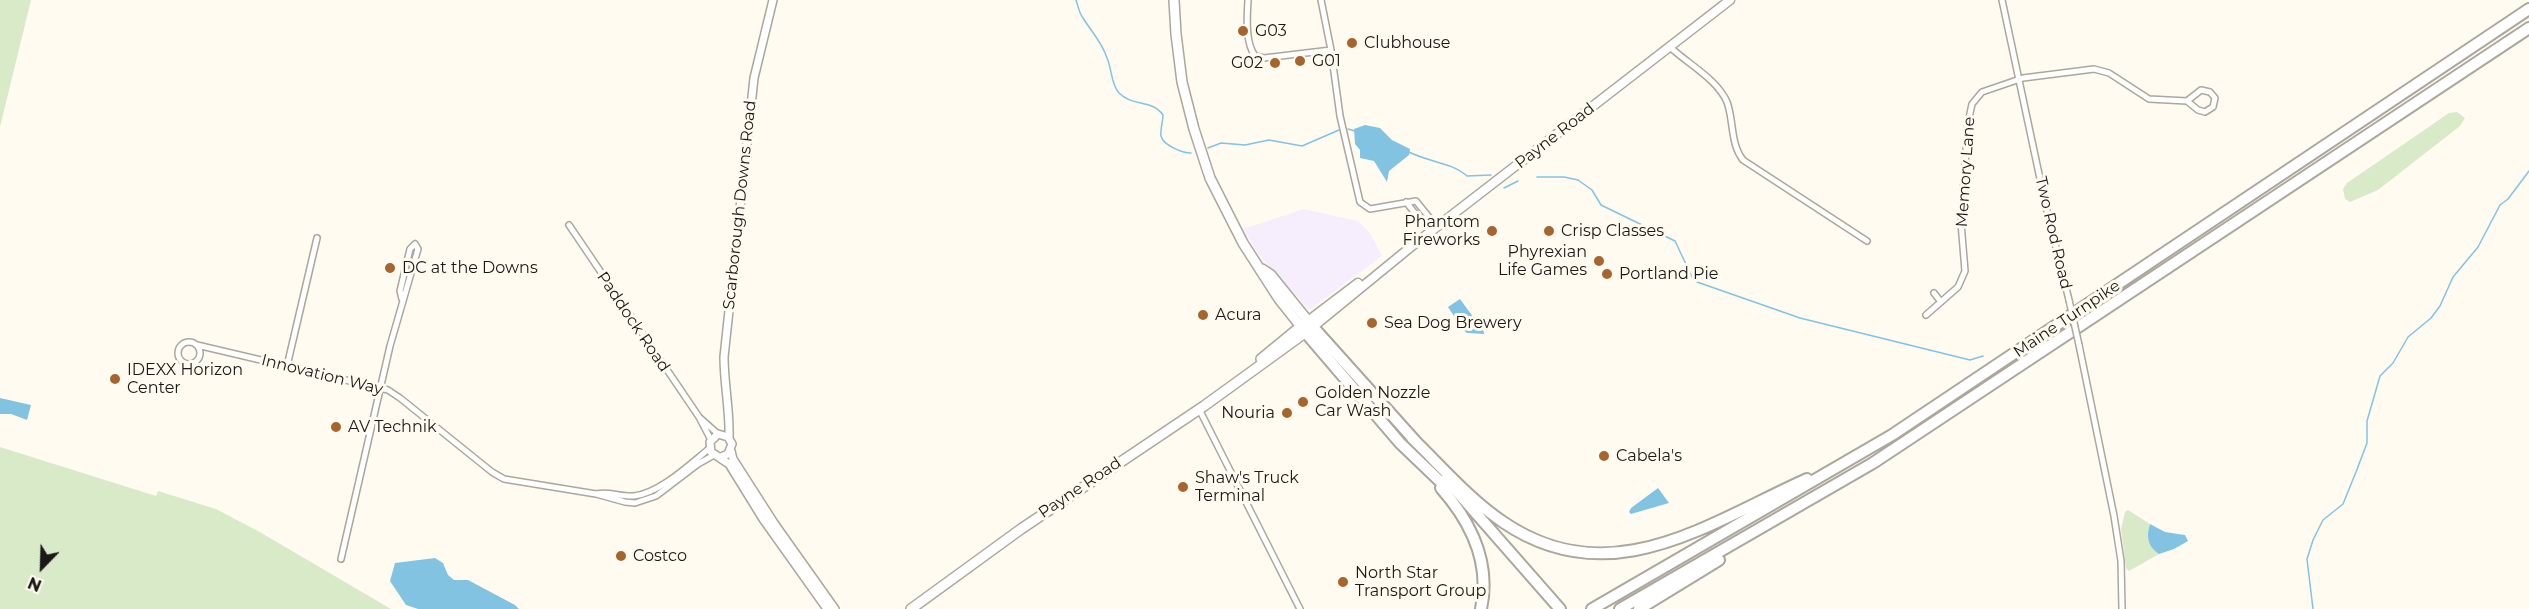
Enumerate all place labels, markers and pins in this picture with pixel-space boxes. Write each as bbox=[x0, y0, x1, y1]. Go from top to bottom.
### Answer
place label: G03 bbox=[1255, 21, 1287, 41]
marker: G03 bbox=[1236, 24, 1250, 38]
place label: Clubhouse bbox=[1364, 33, 1450, 53]
marker: Clubhouse bbox=[1345, 36, 1359, 50]
place label: G01 bbox=[1312, 51, 1341, 71]
place label: G02 bbox=[1231, 53, 1263, 73]
marker: G01 bbox=[1293, 54, 1307, 68]
marker: G02 bbox=[1268, 56, 1282, 70]
place label: Phantom Fireworks bbox=[1403, 212, 1480, 250]
place label: Crisp Classes bbox=[1561, 221, 1664, 241]
marker: Phantom Fireworks bbox=[1485, 224, 1499, 238]
marker: Crisp Classes bbox=[1542, 224, 1556, 238]
place label: Phyrexian Life Games bbox=[1498, 242, 1587, 280]
marker: Phyrexian Life Games bbox=[1592, 254, 1606, 268]
place label: DC at the Downs bbox=[402, 258, 538, 278]
marker: DC at the Downs bbox=[383, 261, 397, 275]
place label: Portland Pie bbox=[1619, 264, 1719, 284]
marker: Portland Pie bbox=[1600, 267, 1614, 281]
place label: Acura bbox=[1215, 305, 1261, 325]
marker: Acura bbox=[1196, 308, 1210, 322]
place label: Sea Dog Brewery bbox=[1384, 313, 1522, 333]
marker: Sea Dog Brewery bbox=[1365, 316, 1379, 330]
place label: IDEXX Horizon Center bbox=[127, 360, 243, 398]
marker: IDEXX Horizon Center bbox=[108, 372, 122, 386]
place label: Golden Nozzle Car Wash bbox=[1315, 383, 1430, 421]
marker: Golden Nozzle Car Wash bbox=[1296, 395, 1310, 409]
place label: Nouria bbox=[1221, 403, 1275, 423]
marker: Nouria bbox=[1280, 406, 1294, 420]
place label: AV Technik bbox=[348, 417, 437, 437]
marker: AV Technik bbox=[329, 420, 343, 434]
place label: Cabela's bbox=[1616, 446, 1682, 466]
marker: Cabela's bbox=[1597, 449, 1611, 463]
place label: Shaw's Truck Terminal bbox=[1195, 468, 1299, 506]
marker: Shaw's Truck Terminal bbox=[1176, 480, 1190, 494]
place label: Costco bbox=[633, 546, 687, 566]
marker: Costco bbox=[614, 549, 628, 563]
place label: North Star Transport Group bbox=[1355, 563, 1486, 601]
marker: North Star Transport Group bbox=[1336, 575, 1350, 589]

